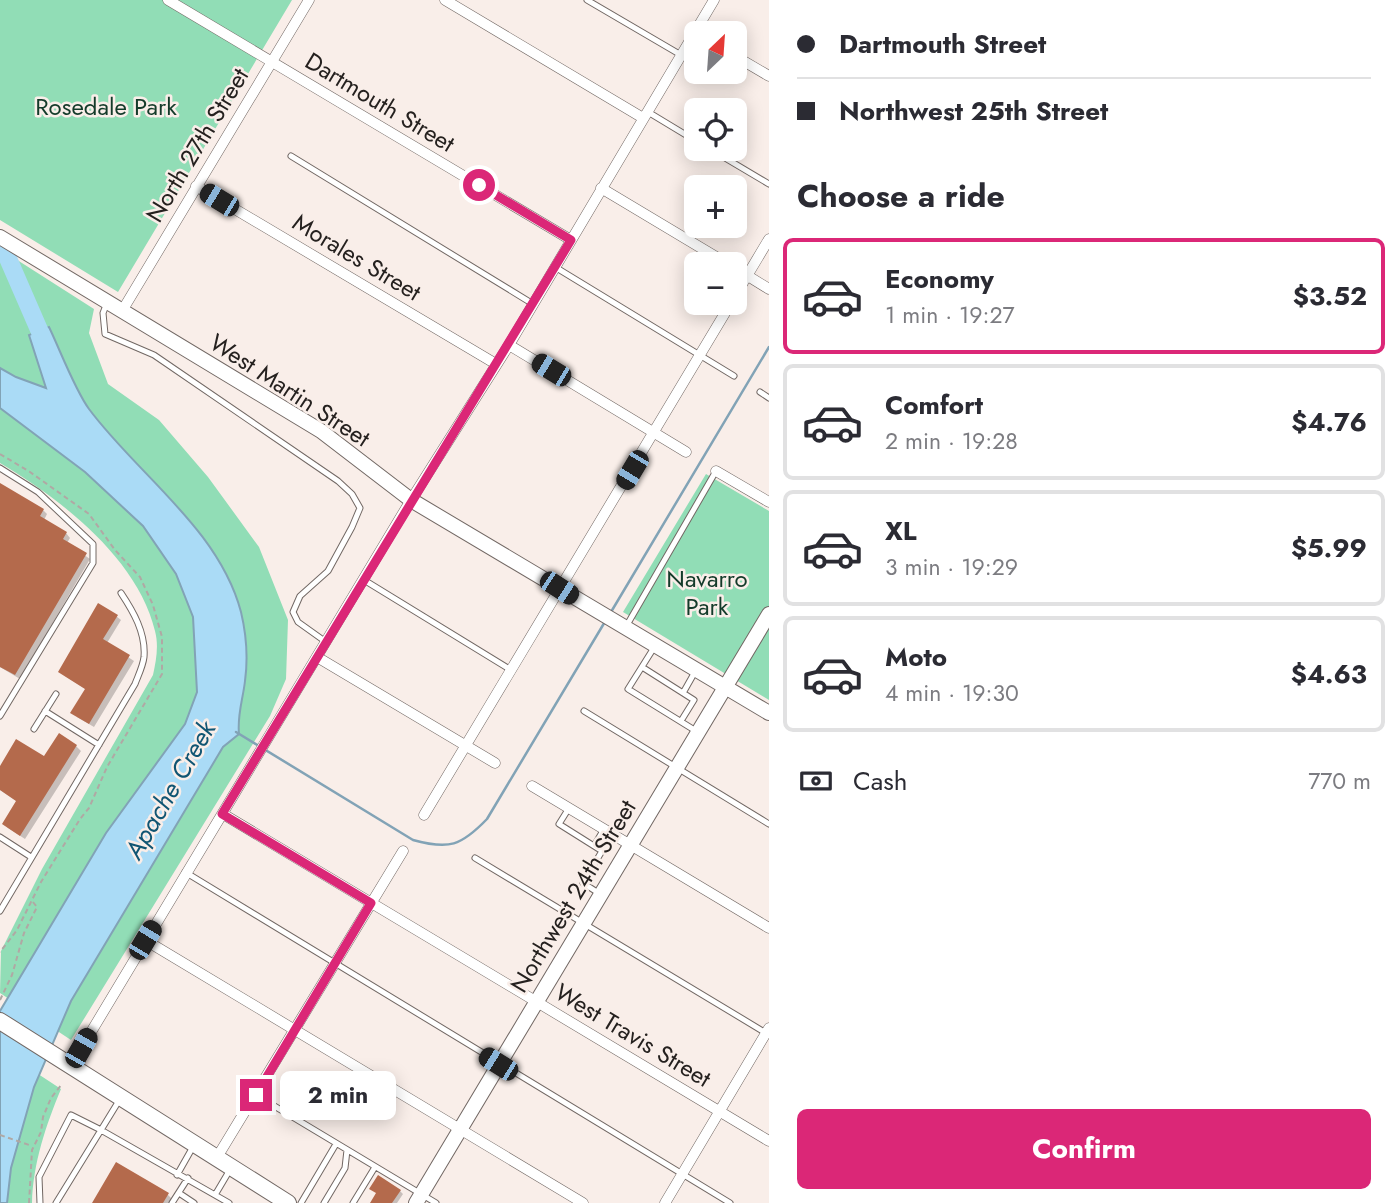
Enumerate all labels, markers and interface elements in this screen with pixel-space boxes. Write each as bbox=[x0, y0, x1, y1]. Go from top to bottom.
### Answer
north arrow bbox=[684, 21, 747, 84]
map controls bbox=[684, 21, 747, 315]
text: Dartmouth Street bbox=[839, 25, 1046, 63]
street label: Dartmouth Street bbox=[299, 43, 462, 161]
street label: North 27th Street bbox=[137, 61, 257, 229]
park label: Rosedale Park bbox=[35, 89, 177, 124]
text: Northwest 25th Street bbox=[839, 92, 1108, 130]
button: locate bbox=[684, 98, 747, 161]
route start bbox=[463, 169, 495, 201]
text: Choose a ride bbox=[797, 173, 1005, 219]
button: + bbox=[684, 175, 747, 238]
car bbox=[196, 180, 243, 220]
street label: Morales Street bbox=[286, 205, 428, 309]
button: − bbox=[684, 252, 747, 315]
text: Economy bbox=[885, 260, 994, 298]
icon: car bbox=[801, 265, 864, 328]
text: $3.52 bbox=[1293, 277, 1367, 315]
text: 1 min · 19:27 bbox=[885, 298, 1015, 332]
street label: West Martin Street bbox=[203, 325, 377, 455]
car bbox=[528, 350, 575, 390]
text: Comfort bbox=[885, 386, 983, 424]
icon: car bbox=[801, 391, 864, 454]
text: $4.76 bbox=[1291, 403, 1367, 441]
text: 2 min · 19:28 bbox=[885, 424, 1018, 458]
car bbox=[613, 447, 652, 493]
text: XL bbox=[885, 512, 917, 550]
icon: car bbox=[801, 517, 864, 580]
text: $5.99 bbox=[1291, 529, 1367, 567]
text: 3 min · 19:29 bbox=[885, 550, 1018, 584]
park label: Navarro Park bbox=[666, 561, 748, 624]
car bbox=[536, 568, 583, 608]
text: Moto bbox=[885, 638, 947, 676]
icon: car bbox=[801, 643, 864, 706]
text: $4.63 bbox=[1291, 655, 1367, 693]
text: 4 min · 19:30 bbox=[885, 676, 1019, 710]
water label: Apache Creek bbox=[114, 712, 226, 867]
icon: cash bbox=[797, 762, 835, 800]
text: Cash bbox=[853, 762, 907, 800]
text: 770 m bbox=[1308, 764, 1371, 798]
street label: Northwest 24th Street bbox=[501, 793, 645, 999]
car bbox=[126, 917, 165, 963]
street label: West Travis Street bbox=[548, 975, 718, 1096]
car bbox=[62, 1025, 101, 1071]
car bbox=[475, 1044, 522, 1084]
callout: 2 min bbox=[280, 1070, 396, 1120]
text: 2 min bbox=[308, 1078, 368, 1112]
route end bbox=[240, 1079, 272, 1111]
button: Confirm bbox=[797, 1109, 1371, 1189]

